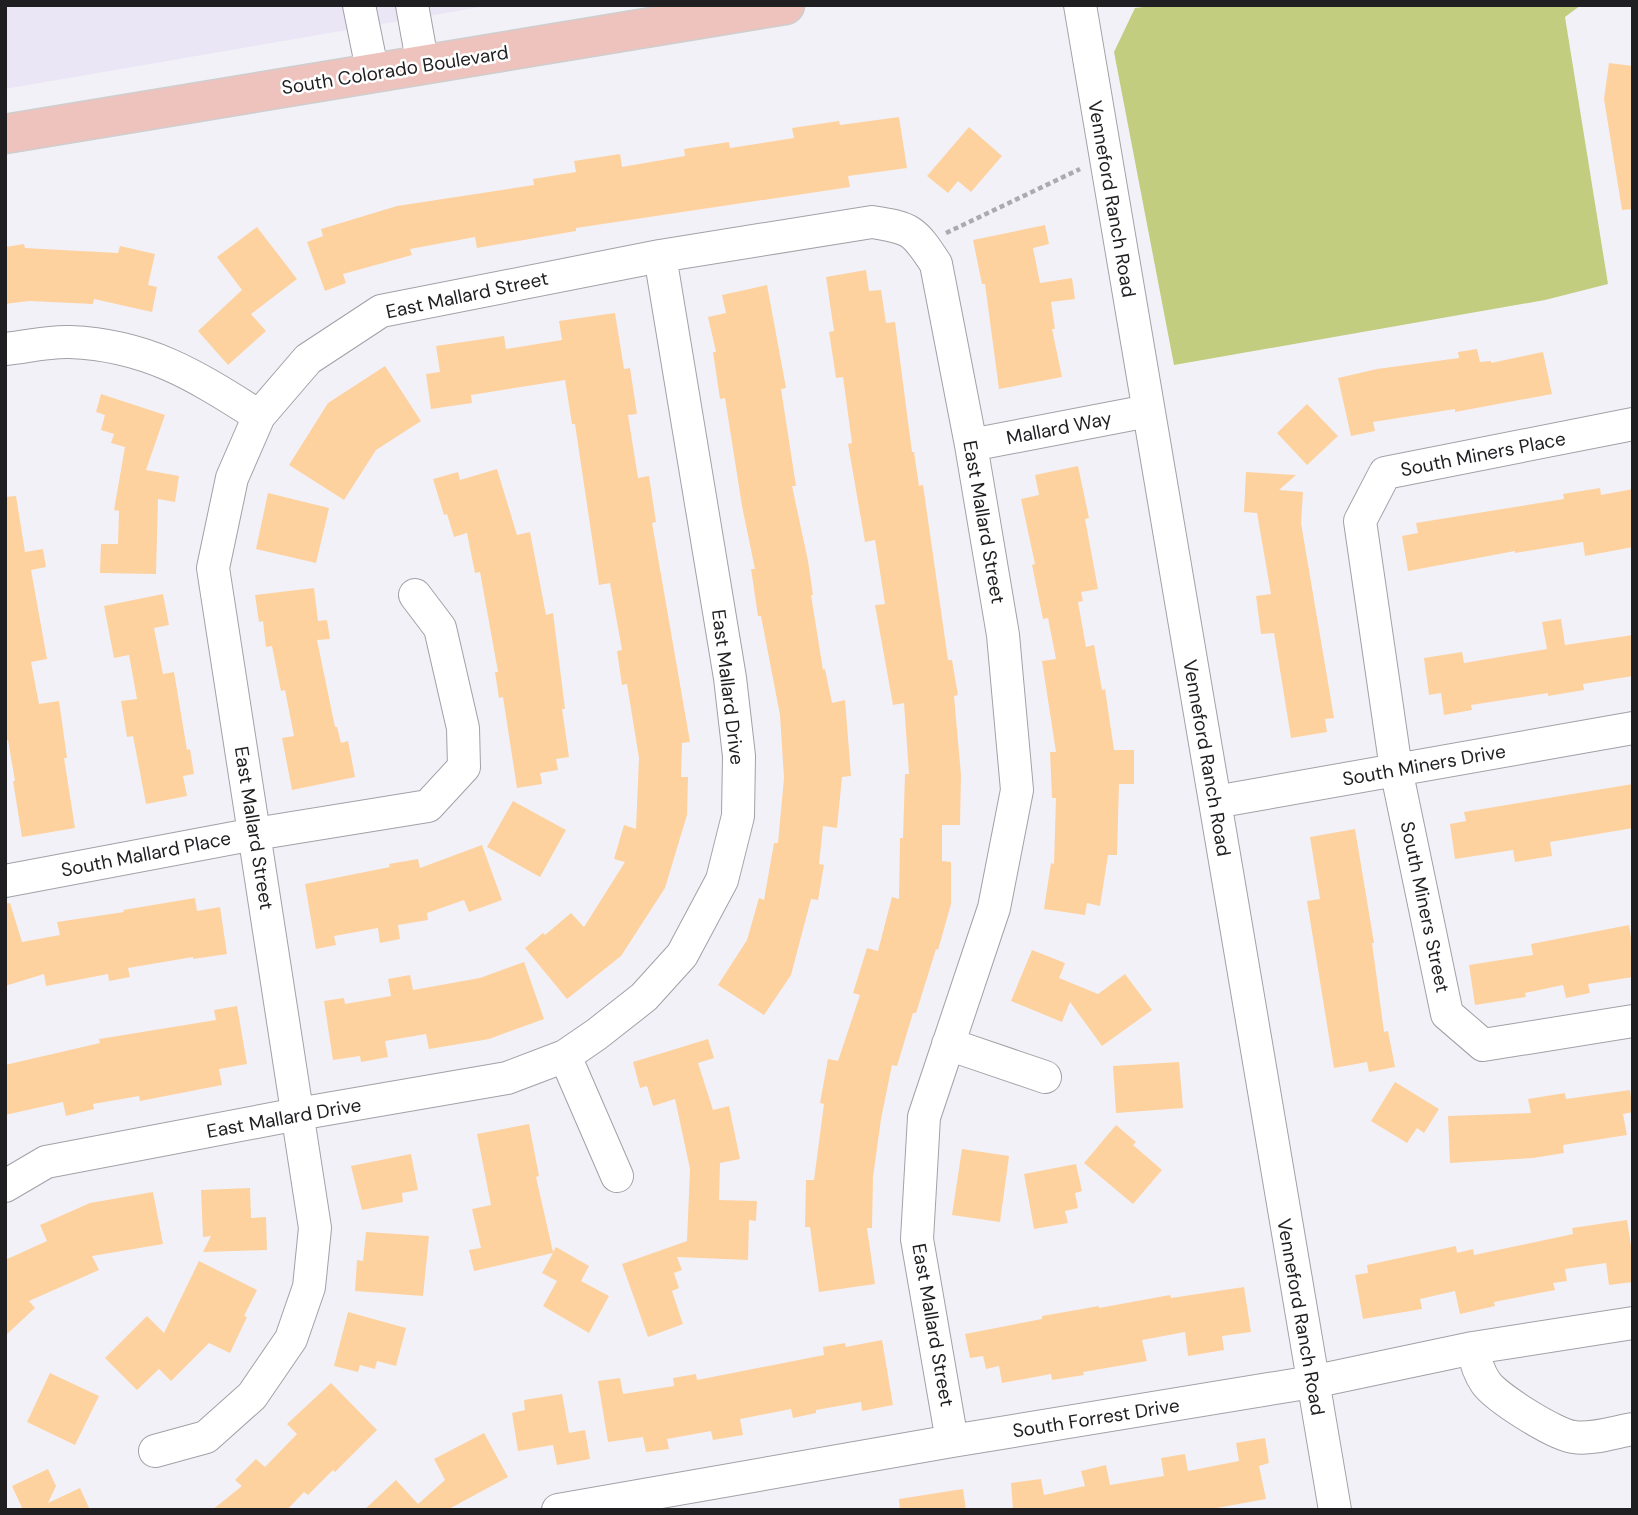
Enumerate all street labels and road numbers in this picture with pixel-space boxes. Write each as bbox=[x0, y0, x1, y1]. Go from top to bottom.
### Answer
street label: South Colorado Boulevard bbox=[280, 40, 510, 100]
street label: Venneford Ranch Road bbox=[1082, 99, 1142, 299]
street label: East Mallard Street bbox=[384, 266, 550, 324]
street label: Mallard Way bbox=[1004, 405, 1114, 450]
street label: South Miners Place bbox=[1398, 426, 1568, 482]
street label: East Mallard Street bbox=[957, 438, 1011, 606]
street label: East Mallard Drive bbox=[706, 608, 750, 766]
street label: Venneford Ranch Road bbox=[1177, 658, 1237, 858]
street label: South Miners Drive bbox=[1340, 738, 1508, 792]
street label: East Mallard Street bbox=[229, 744, 279, 912]
street label: South Miners Street bbox=[1395, 819, 1455, 995]
street label: South Mallard Place bbox=[59, 825, 233, 883]
street label: East Mallard Drive bbox=[205, 1092, 363, 1144]
street label: Venneford Ranch Road bbox=[1271, 1217, 1331, 1417]
street label: East Mallard Street bbox=[906, 1241, 960, 1409]
street label: South Forrest Drive bbox=[1011, 1392, 1181, 1444]

